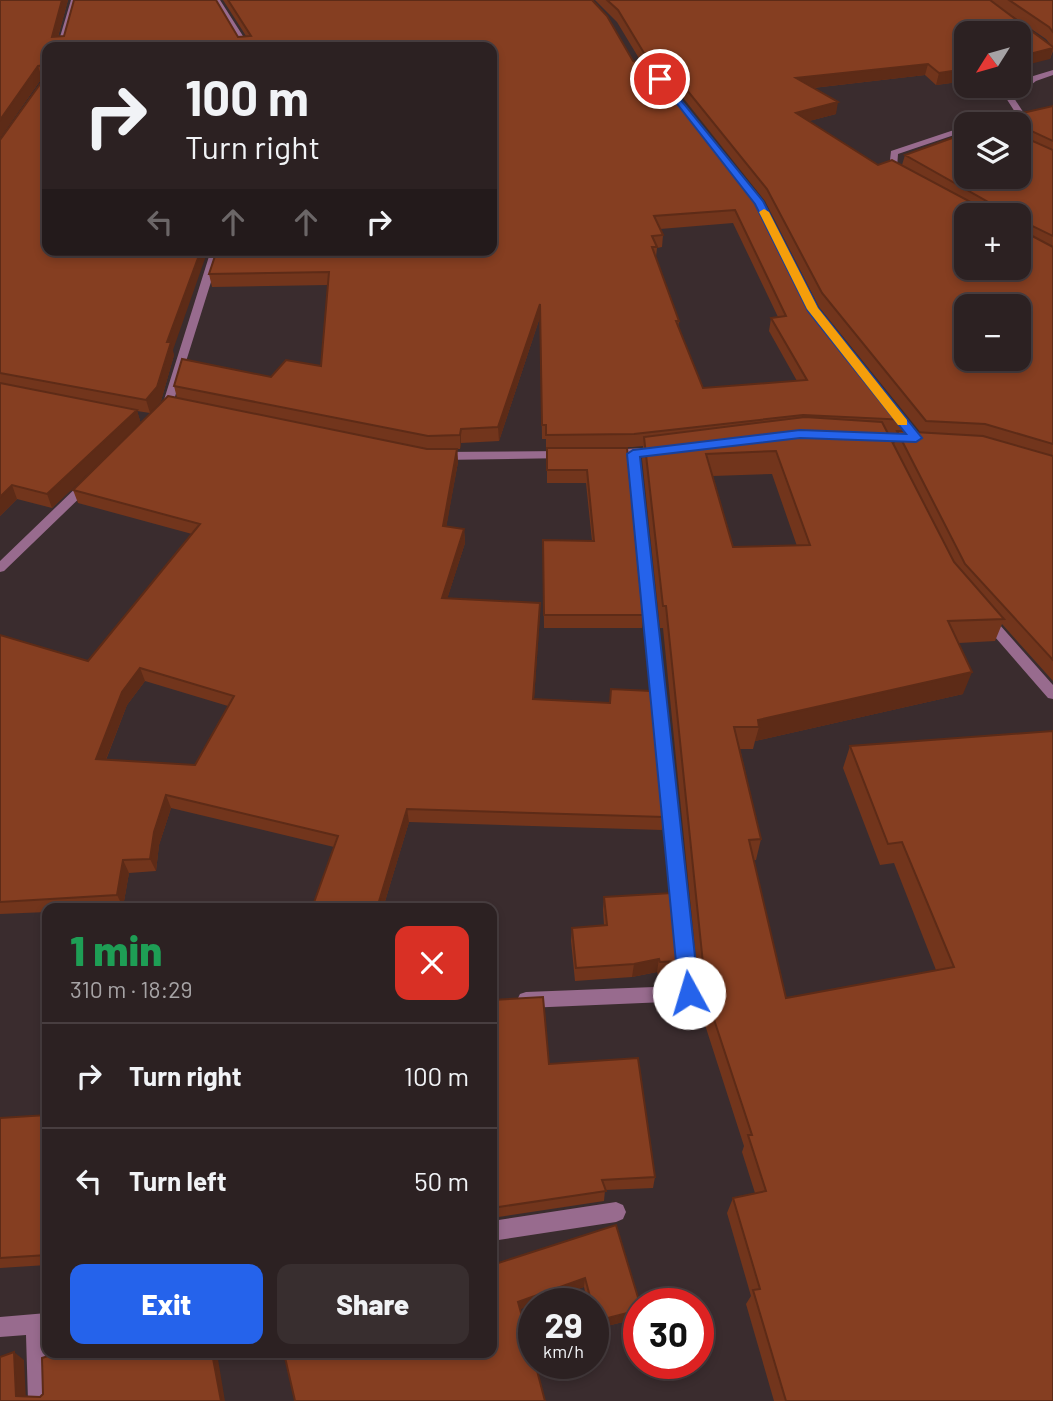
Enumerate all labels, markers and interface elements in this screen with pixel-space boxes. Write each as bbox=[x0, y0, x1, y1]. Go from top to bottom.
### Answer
north arrow bbox=[954, 21, 1031, 98]
map controls bbox=[954, 21, 1031, 371]
pin bbox=[630, 49, 690, 109]
icon: arrive bbox=[641, 60, 679, 98]
text: 100 m bbox=[185, 67, 309, 126]
icon: right bbox=[70, 70, 161, 161]
button: layers bbox=[954, 112, 1031, 189]
text: Turn right bbox=[185, 127, 320, 165]
icon: left bbox=[141, 203, 179, 241]
icon: ahead bbox=[214, 203, 252, 241]
icon: ahead bbox=[287, 203, 325, 241]
icon: right bbox=[360, 203, 398, 241]
button: + bbox=[954, 203, 1031, 280]
button: − bbox=[954, 294, 1031, 371]
text: 1 min bbox=[70, 924, 162, 974]
button: close bbox=[395, 926, 469, 1000]
position arrow bbox=[652, 956, 726, 1030]
text: 310 m · 18:29 bbox=[70, 975, 193, 1003]
icon: right bbox=[70, 1057, 108, 1095]
text: Turn right bbox=[129, 1060, 242, 1091]
text: 100 m bbox=[404, 1060, 469, 1091]
icon: left bbox=[70, 1162, 108, 1200]
text: Turn left bbox=[129, 1165, 227, 1196]
text: 50 m bbox=[414, 1165, 469, 1196]
button: Exit bbox=[70, 1264, 263, 1344]
button: Share bbox=[277, 1264, 469, 1344]
speed limit sign: 30 bbox=[623, 1288, 714, 1379]
text: 29 bbox=[544, 1303, 583, 1345]
text: km/h bbox=[543, 1340, 584, 1362]

